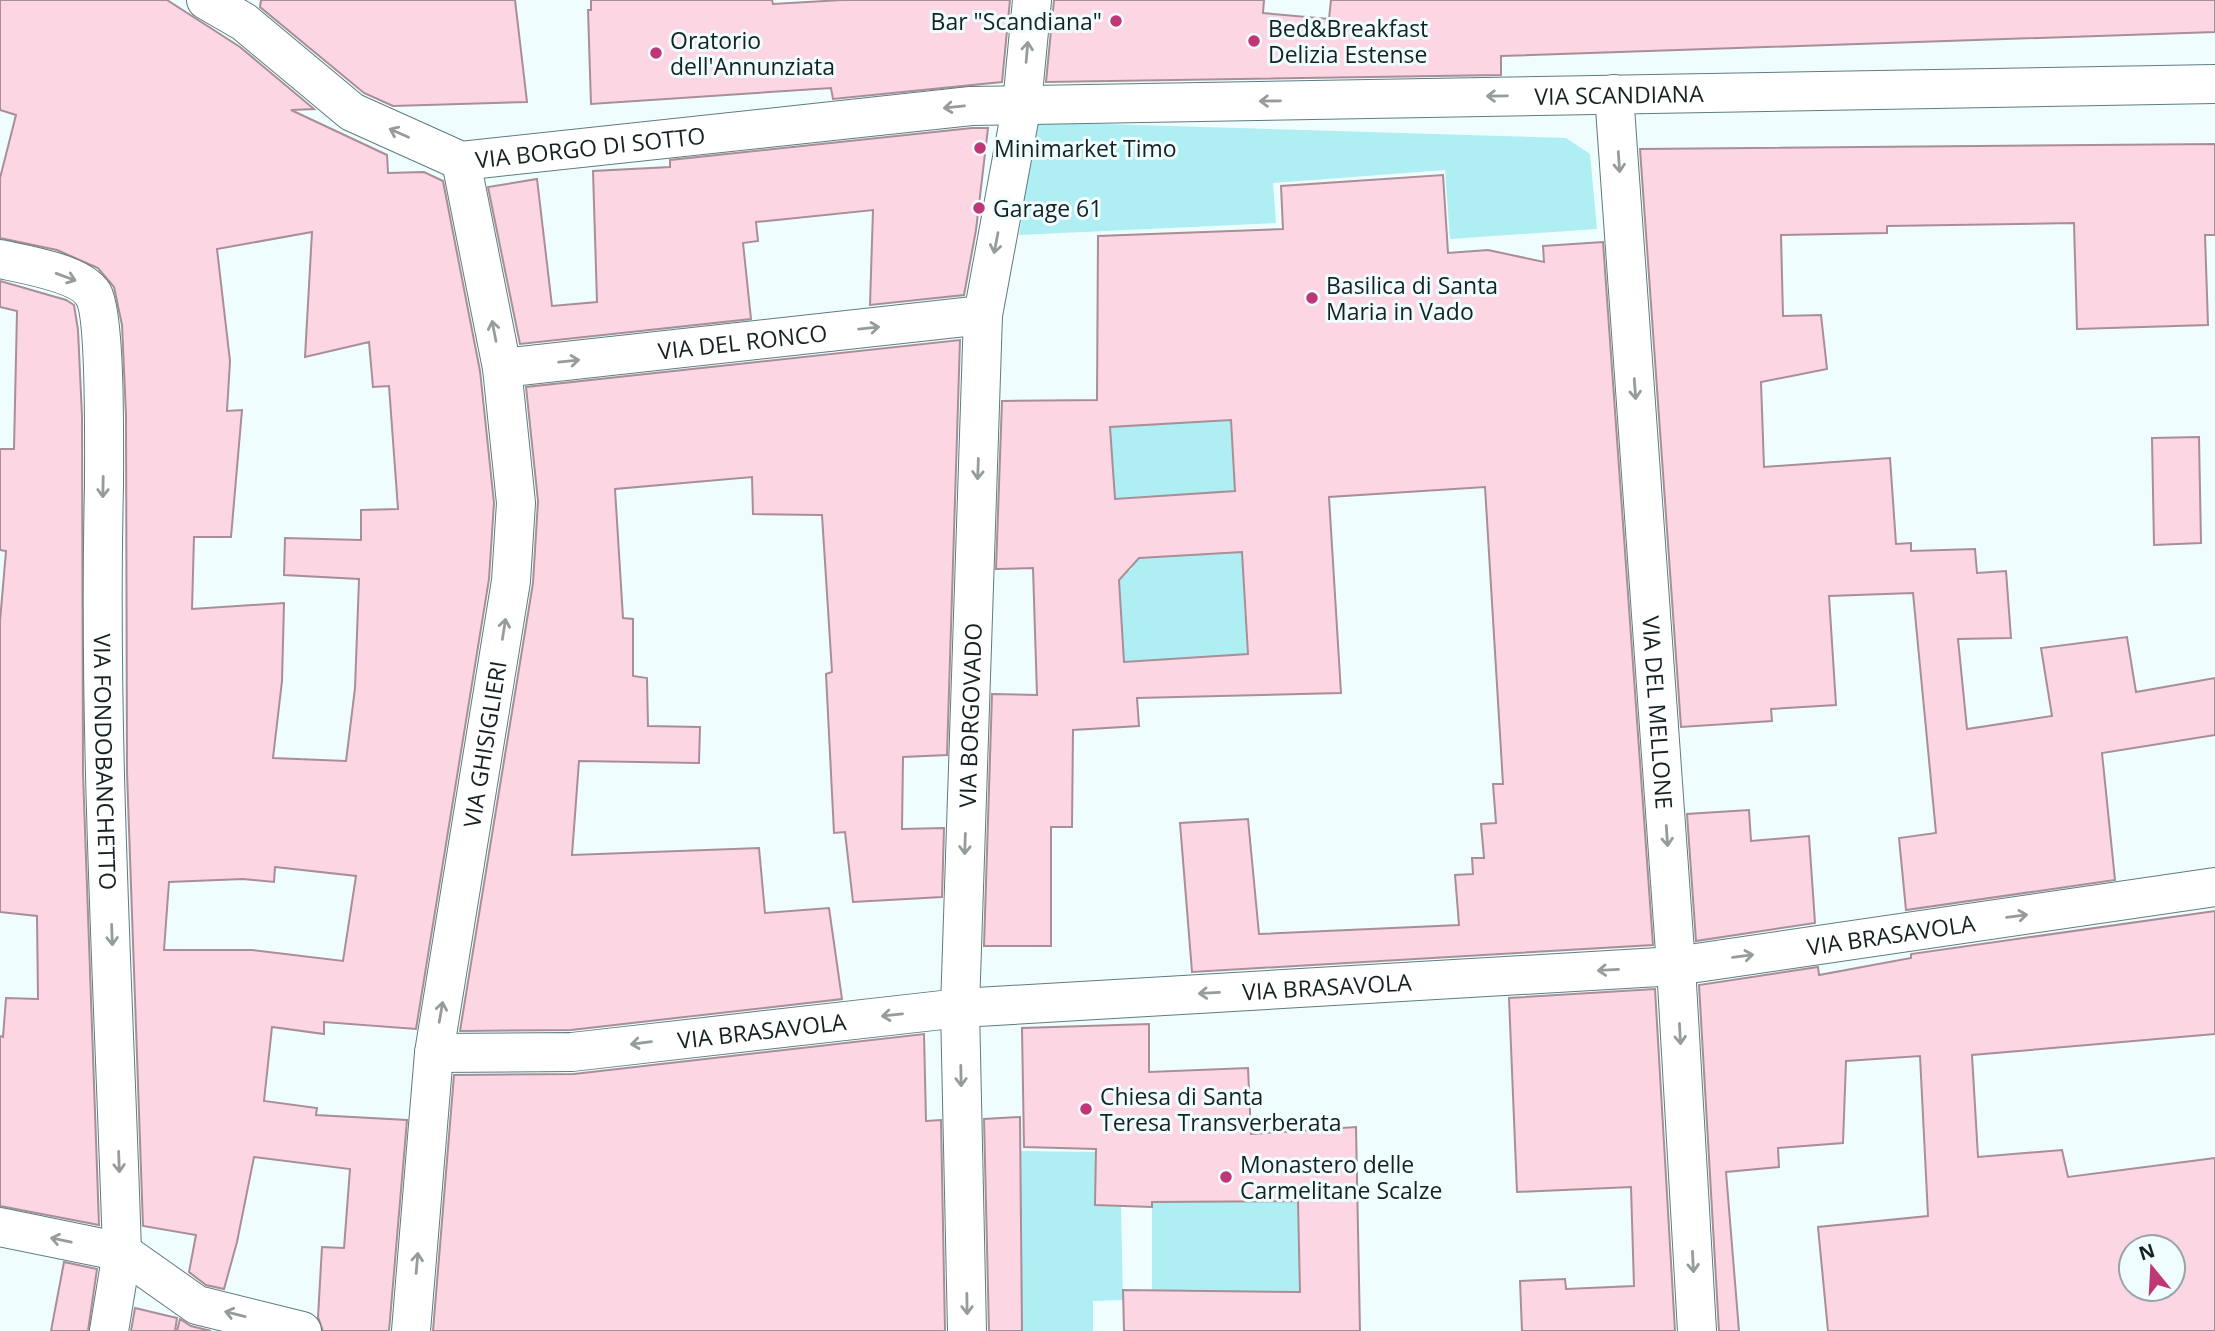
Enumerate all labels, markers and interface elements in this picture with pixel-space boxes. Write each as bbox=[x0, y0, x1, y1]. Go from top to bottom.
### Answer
place label: Bar "Scandiana" bbox=[931, 5, 1102, 37]
place label: Bed&Breakfast Delizia Estense bbox=[1268, 12, 1428, 70]
marker: Bar "Scandiana" bbox=[1108, 13, 1124, 29]
place label: Oratorio dell'Annunziata bbox=[670, 24, 835, 82]
marker: Bed&Breakfast Delizia Estense bbox=[1246, 33, 1262, 49]
one-way arrow bbox=[1021, 41, 1034, 64]
marker: Oratorio dell'Annunziata bbox=[648, 45, 664, 61]
street label: VIA SCANDIANA bbox=[1534, 77, 1704, 112]
one-way arrow bbox=[1486, 90, 1509, 103]
one-way arrow bbox=[1258, 94, 1281, 107]
one-way arrow bbox=[943, 101, 966, 114]
street label: VIA BORGO DI SOTTO bbox=[474, 119, 707, 175]
one-way arrow bbox=[389, 126, 410, 139]
place label: Minimarket Timo bbox=[994, 132, 1177, 164]
marker: Minimarket Timo bbox=[972, 140, 988, 156]
one-way arrow bbox=[1613, 150, 1626, 173]
place label: Garage 61 bbox=[993, 192, 1102, 224]
marker: Garage 61 bbox=[971, 200, 987, 216]
one-way arrow bbox=[989, 231, 1003, 254]
place label: Basilica di Santa Maria in Vado bbox=[1326, 269, 1498, 327]
one-way arrow bbox=[54, 272, 76, 284]
marker: Basilica di Santa Maria in Vado bbox=[1304, 290, 1320, 306]
street label: VIA DEL RONCO bbox=[656, 316, 829, 367]
one-way arrow bbox=[487, 320, 501, 343]
one-way arrow bbox=[857, 321, 879, 334]
one-way arrow bbox=[558, 354, 580, 367]
one-way arrow bbox=[1629, 377, 1642, 400]
one-way arrow bbox=[971, 457, 984, 480]
one-way arrow bbox=[97, 475, 110, 498]
street label: VIA DEL MELLONE bbox=[1635, 615, 1681, 810]
one-way arrow bbox=[497, 618, 510, 641]
street label: VIA BORGOVADO bbox=[951, 622, 989, 808]
street label: VIA FONDOBANCHETTO bbox=[87, 633, 124, 891]
street label: VIA GHISIGLIERI bbox=[455, 658, 514, 830]
one-way arrow bbox=[1660, 824, 1673, 847]
one-way arrow bbox=[958, 832, 972, 855]
street label: VIA BRASAVOLA bbox=[1805, 906, 1978, 963]
one-way arrow bbox=[2005, 909, 2028, 922]
one-way arrow bbox=[106, 923, 119, 946]
one-way arrow bbox=[1731, 950, 1754, 963]
one-way arrow bbox=[1596, 964, 1619, 977]
street label: VIA BRASAVOLA bbox=[1241, 966, 1413, 1007]
one-way arrow bbox=[1198, 987, 1221, 1000]
one-way arrow bbox=[435, 1001, 448, 1024]
street label: VIA BRASAVOLA bbox=[676, 1005, 848, 1056]
one-way arrow bbox=[881, 1009, 903, 1022]
one-way arrow bbox=[1674, 1023, 1687, 1045]
one-way arrow bbox=[630, 1037, 653, 1050]
one-way arrow bbox=[954, 1064, 968, 1087]
place label: Chiesa di Santa Teresa Transverberata bbox=[1100, 1080, 1341, 1138]
marker: Chiesa di Santa Teresa Transverberata bbox=[1078, 1101, 1094, 1117]
place label: Monastero delle Carmelitane Scalze bbox=[1240, 1148, 1442, 1206]
one-way arrow bbox=[113, 1151, 126, 1174]
marker: Monastero delle Carmelitane Scalze bbox=[1218, 1169, 1234, 1185]
one-way arrow bbox=[50, 1232, 73, 1246]
north arrow bbox=[2117, 1233, 2187, 1303]
text: N bbox=[2135, 1237, 2158, 1267]
one-way arrow bbox=[1687, 1250, 1700, 1272]
one-way arrow bbox=[411, 1252, 424, 1275]
one-way arrow bbox=[960, 1292, 973, 1315]
one-way arrow bbox=[224, 1307, 247, 1320]

